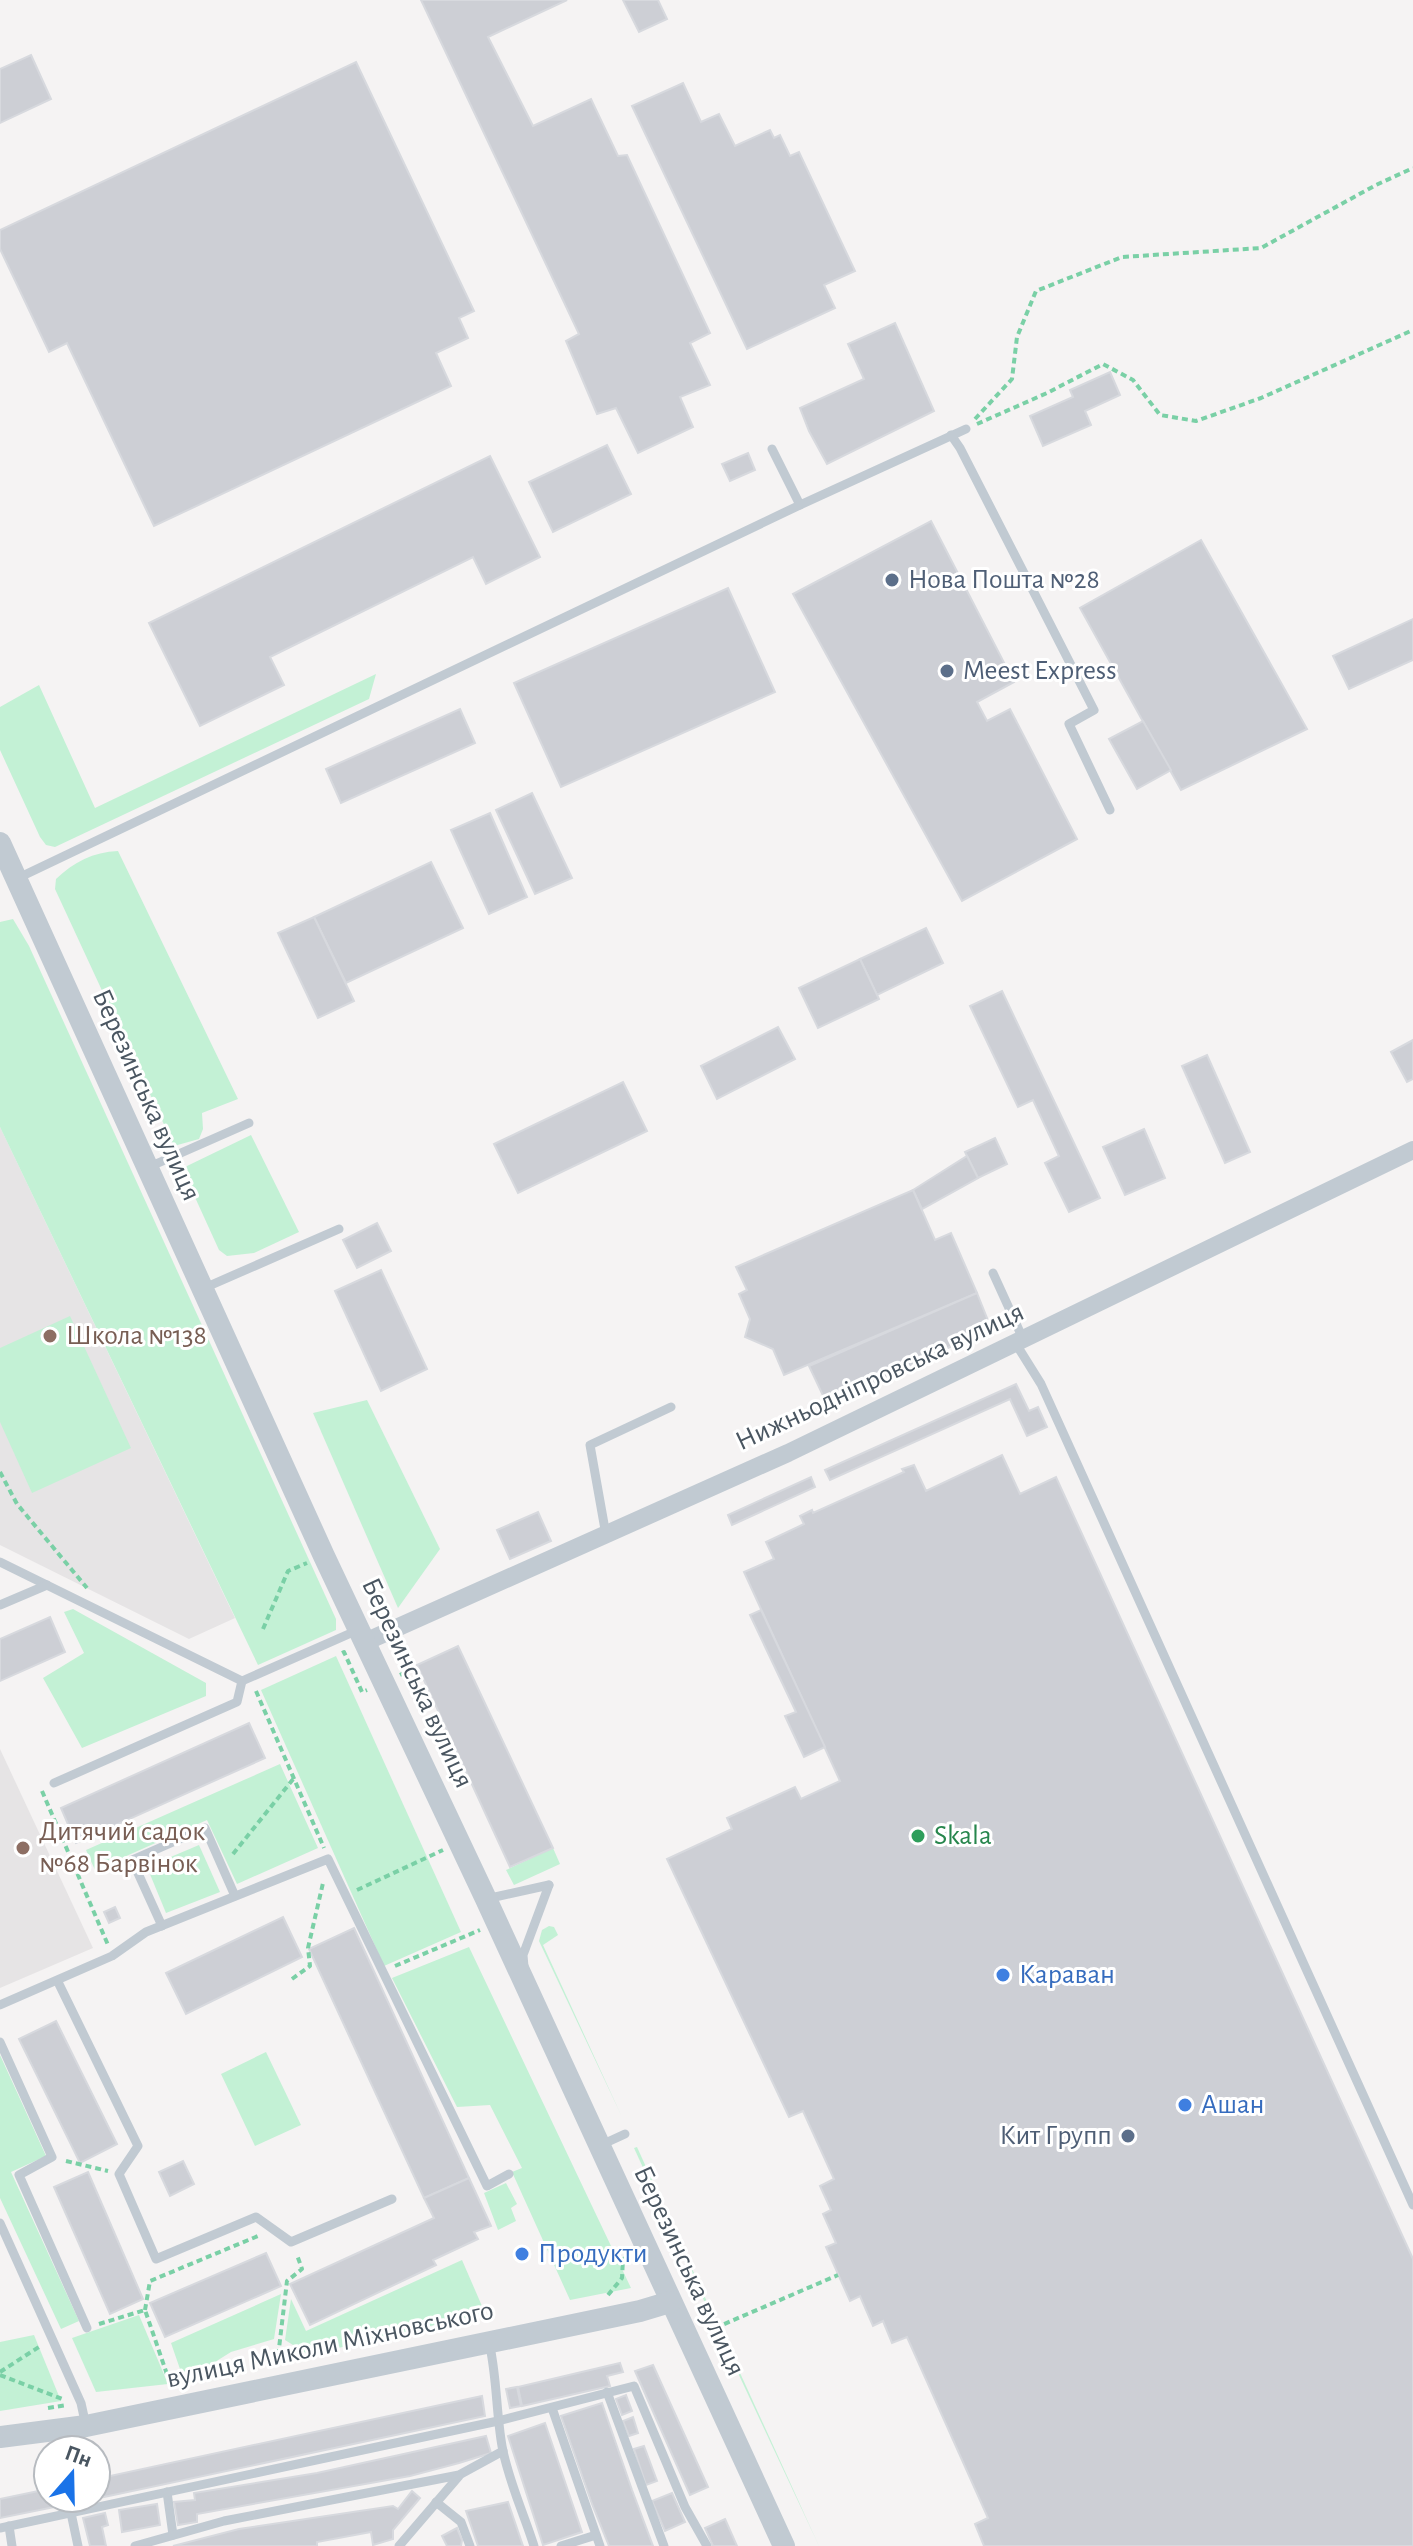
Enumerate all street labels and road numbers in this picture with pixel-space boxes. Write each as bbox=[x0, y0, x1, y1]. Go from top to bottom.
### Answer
street label: Березинська вулиця bbox=[87, 985, 205, 1205]
street label: Нижньодніпровська вулиця bbox=[732, 1298, 1028, 1456]
street label: Березинська вулиця bbox=[356, 1574, 478, 1792]
street label: Березинська вулиця bbox=[628, 2162, 750, 2380]
street label: вулиця Миколи Міхновського bbox=[164, 2297, 496, 2393]

